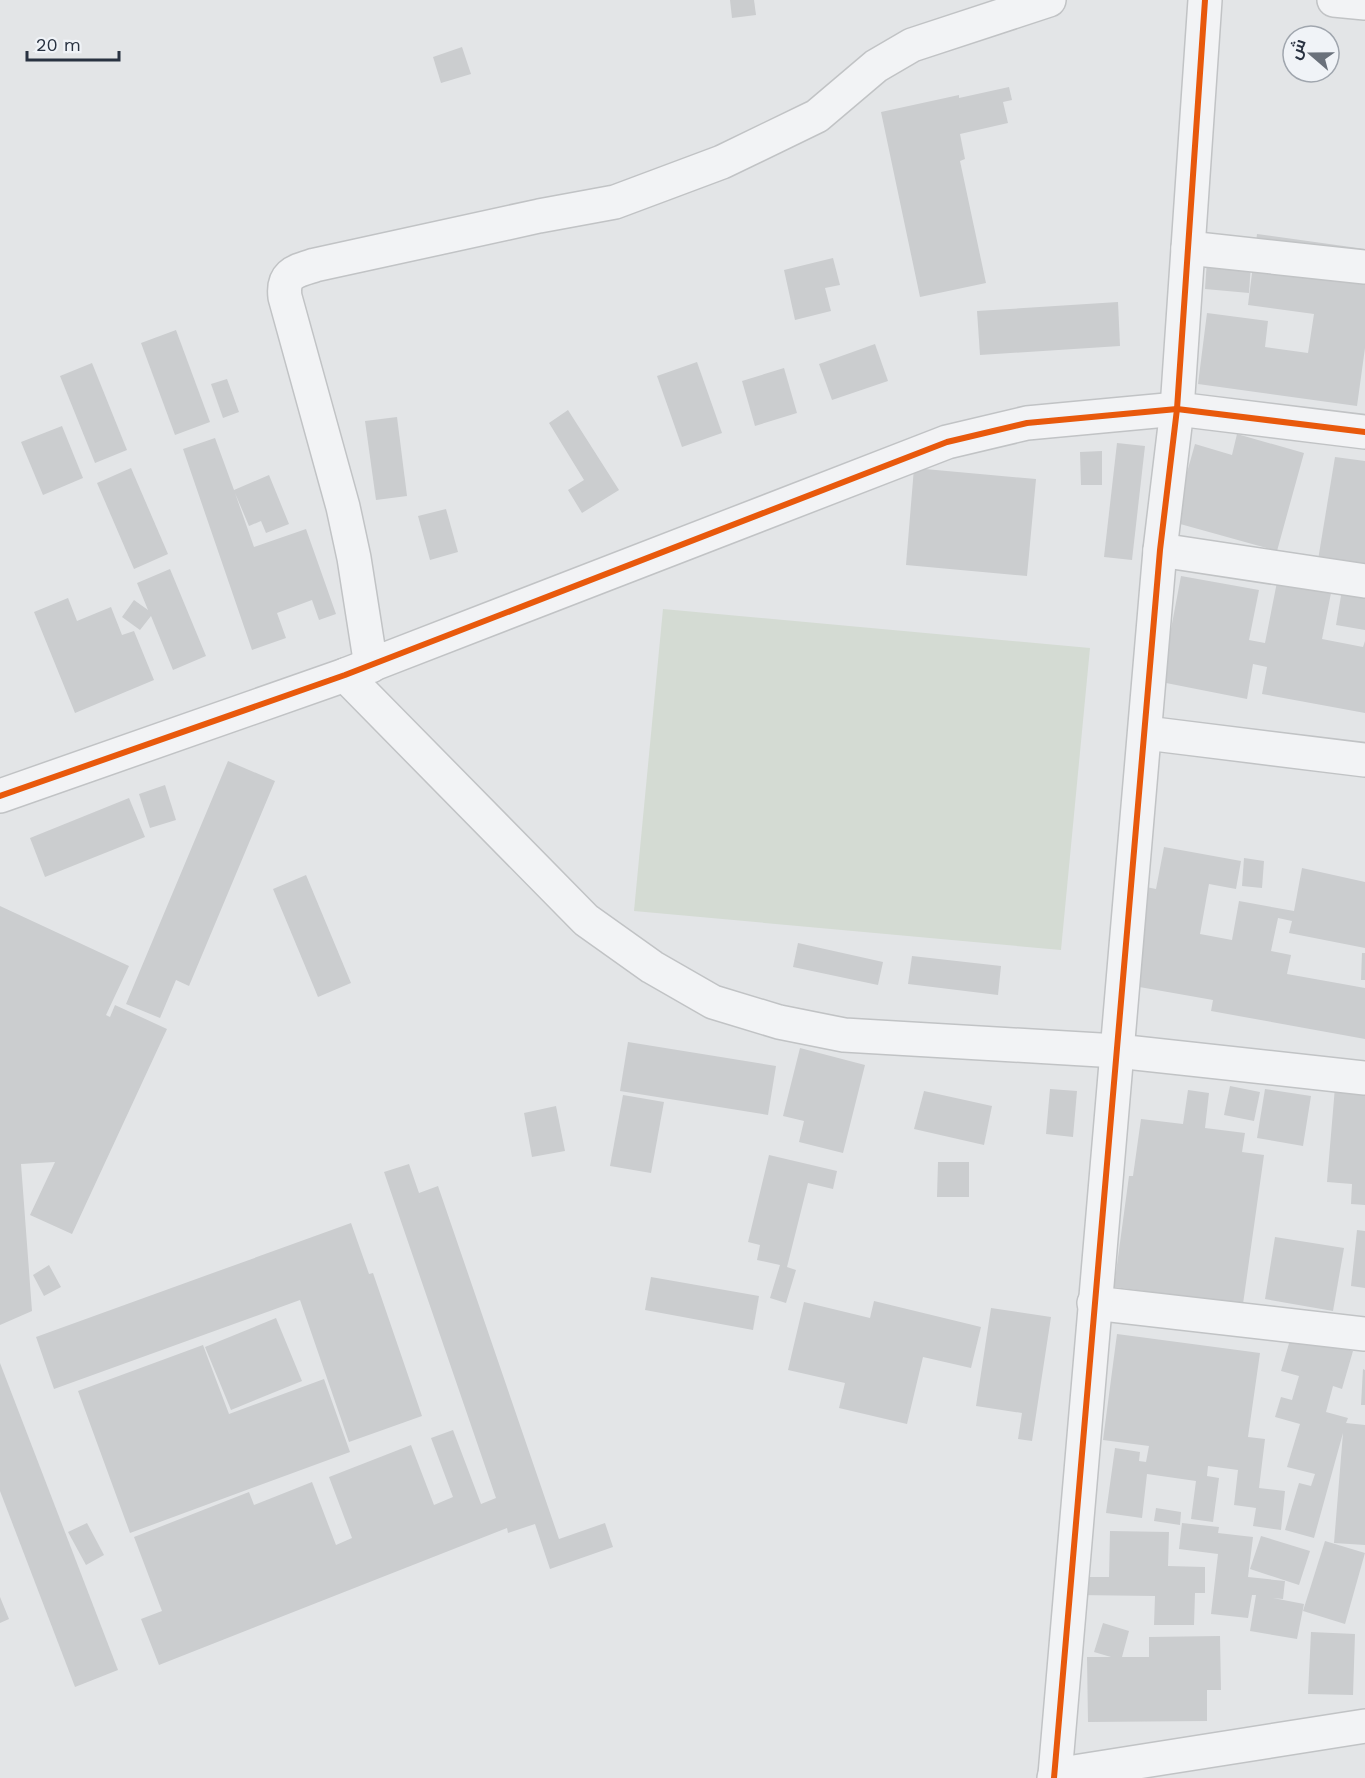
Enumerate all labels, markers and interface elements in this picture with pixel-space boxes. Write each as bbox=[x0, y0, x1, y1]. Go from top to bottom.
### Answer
scale bar bbox=[27, 24, 118, 62]
north arrow bbox=[1281, 24, 1341, 84]
text: 20 m bbox=[36, 34, 81, 55]
text: ش bbox=[1285, 36, 1310, 62]

